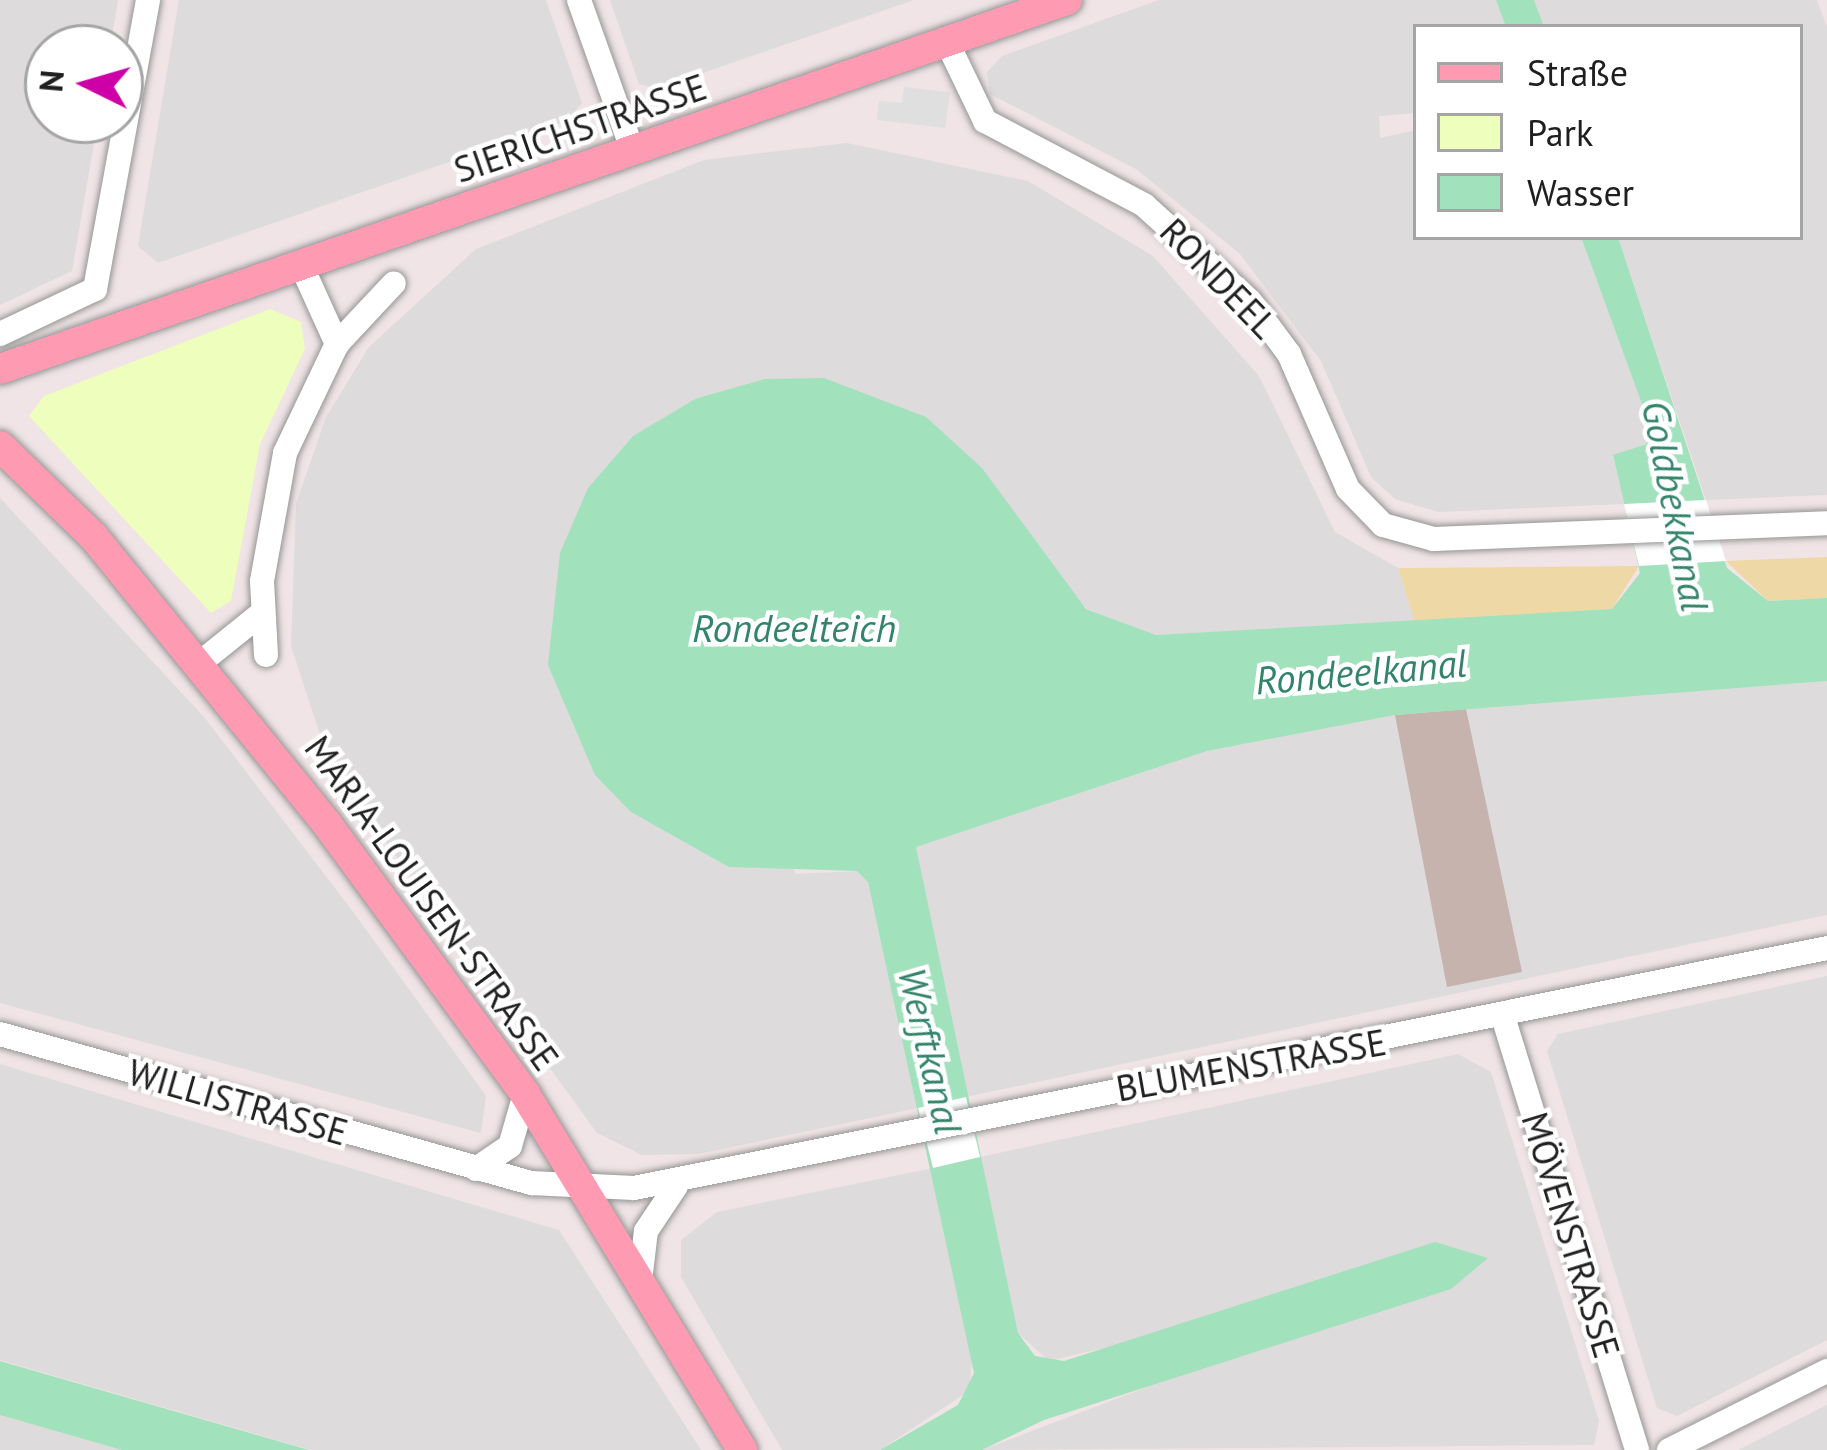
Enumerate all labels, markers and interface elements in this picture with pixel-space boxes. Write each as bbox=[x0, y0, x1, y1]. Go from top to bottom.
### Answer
north arrow bbox=[24, 24, 144, 144]
legend bbox=[1413, 24, 1803, 240]
text: Straße bbox=[1527, 49, 1628, 96]
street label: SIERICHSTRASSE bbox=[448, 65, 712, 191]
text: N bbox=[28, 68, 73, 94]
text: Park bbox=[1527, 109, 1593, 156]
text: Wasser bbox=[1527, 169, 1634, 216]
street label: RONDEEL bbox=[1152, 209, 1286, 347]
water label: Goldbekkanal bbox=[1632, 397, 1718, 615]
water label: Rondeelteich bbox=[692, 605, 896, 651]
water label: Rondeelkanal bbox=[1253, 639, 1469, 705]
street label: MARIA-LOUISEN-STRASSE bbox=[296, 727, 568, 1079]
water label: Werftkanal bbox=[888, 963, 972, 1139]
street label: BLUMENSTRASSE bbox=[1113, 1020, 1389, 1110]
street label: WILLISTRASSE bbox=[123, 1050, 353, 1154]
street label: MÖVENSTRASSE bbox=[1513, 1107, 1629, 1363]

